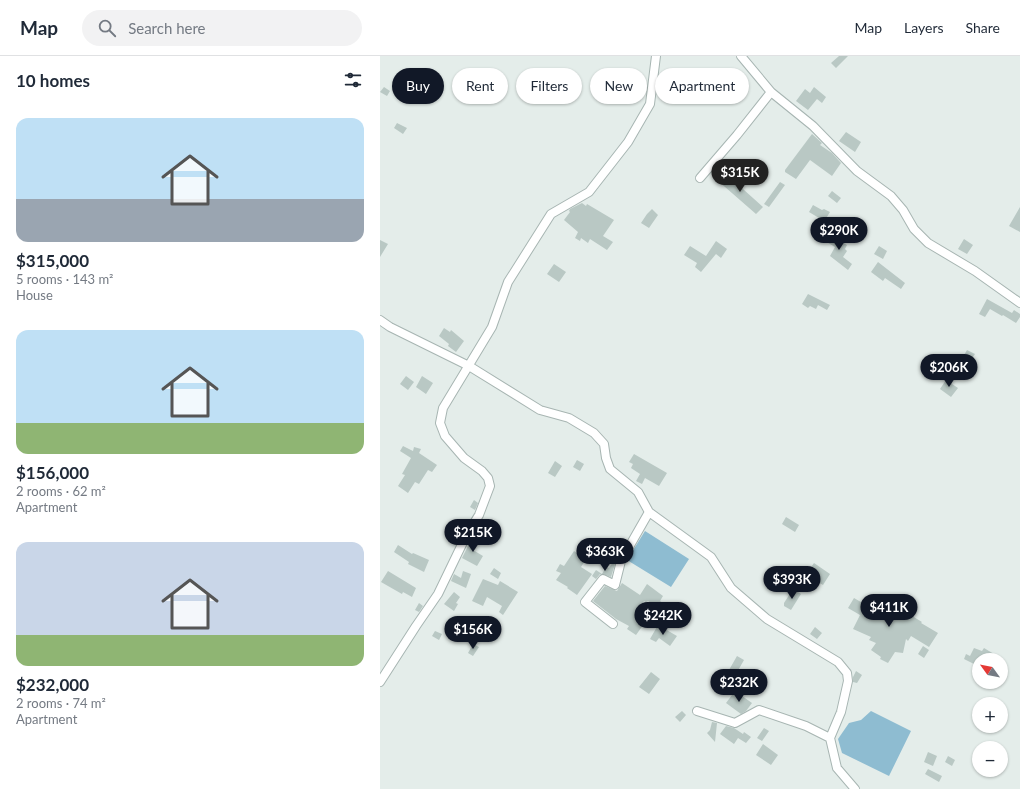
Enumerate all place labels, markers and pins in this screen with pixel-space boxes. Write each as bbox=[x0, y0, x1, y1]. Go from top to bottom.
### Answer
pin: $315K bbox=[712, 159, 768, 193]
pin: $290K bbox=[811, 217, 867, 251]
pin: $206K bbox=[921, 354, 977, 388]
pin: $215K bbox=[445, 519, 501, 553]
pin: $363K bbox=[577, 538, 633, 572]
pin: $393K bbox=[764, 566, 820, 600]
pin: $411K bbox=[861, 594, 917, 628]
pin: $242K bbox=[635, 602, 691, 636]
pin: $156K bbox=[445, 616, 501, 650]
pin: $232K bbox=[711, 669, 767, 703]

